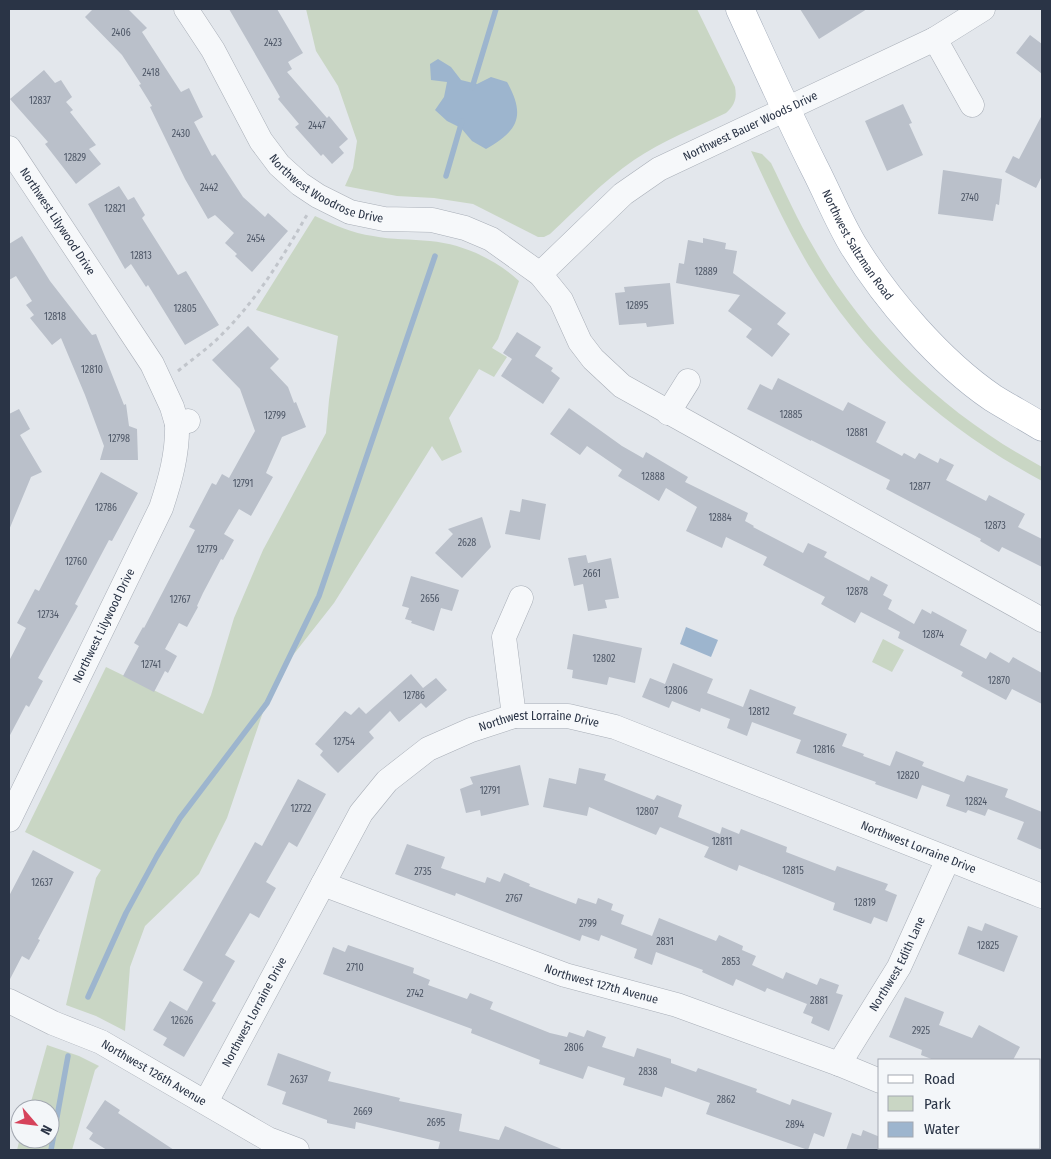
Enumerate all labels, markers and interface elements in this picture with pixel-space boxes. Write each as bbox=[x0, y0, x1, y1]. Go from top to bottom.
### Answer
house number: 2406 bbox=[111, 27, 131, 39]
house number: 2423 bbox=[264, 37, 282, 49]
house number: 2418 bbox=[142, 67, 160, 79]
street label: Northwest Bauer Woods Drive bbox=[681, 88, 820, 164]
house number: 12837 bbox=[29, 95, 51, 107]
house number: 2447 bbox=[308, 120, 326, 132]
house number: 2430 bbox=[172, 128, 190, 140]
house number: 12829 bbox=[64, 152, 86, 164]
street label: Northwest Woodrose Drive bbox=[266, 152, 385, 226]
street label: Northwest Lilywood Drive bbox=[17, 165, 98, 278]
house number: 2442 bbox=[200, 182, 219, 194]
street label: Northwest Saltzman Road bbox=[819, 187, 896, 303]
house number: 2740 bbox=[961, 192, 979, 204]
house number: 12821 bbox=[104, 203, 126, 215]
house number: 2454 bbox=[247, 233, 265, 245]
house number: 12813 bbox=[130, 250, 152, 262]
house number: 12889 bbox=[694, 266, 718, 278]
house number: 12895 bbox=[626, 300, 649, 312]
house number: 12805 bbox=[173, 303, 197, 315]
house number: 12818 bbox=[44, 311, 66, 323]
house number: 12810 bbox=[81, 364, 103, 376]
house number: 12885 bbox=[780, 409, 803, 421]
house number: 12799 bbox=[264, 410, 286, 422]
house number: 12881 bbox=[846, 427, 868, 439]
house number: 12798 bbox=[108, 433, 130, 445]
house number: 12888 bbox=[641, 471, 665, 483]
house number: 12791 bbox=[233, 478, 253, 490]
house number: 12877 bbox=[909, 481, 931, 493]
house number: 12786 bbox=[95, 502, 117, 514]
house number: 12884 bbox=[708, 512, 732, 524]
house number: 12873 bbox=[984, 520, 1006, 532]
house number: 2628 bbox=[458, 537, 476, 549]
house number: 12779 bbox=[196, 544, 218, 556]
house number: 12760 bbox=[65, 556, 87, 568]
street label: Northwest Lilywood Drive bbox=[70, 566, 137, 685]
house number: 2661 bbox=[583, 568, 601, 580]
house number: 12878 bbox=[846, 586, 868, 598]
house number: 2656 bbox=[421, 593, 439, 605]
house number: 12767 bbox=[170, 594, 190, 606]
house number: 12734 bbox=[37, 609, 59, 621]
house number: 12874 bbox=[922, 629, 944, 641]
house number: 12802 bbox=[593, 653, 616, 665]
house number: 12741 bbox=[141, 659, 161, 671]
house number: 12870 bbox=[988, 675, 1010, 687]
house number: 12806 bbox=[664, 685, 688, 697]
house number: 12786 bbox=[403, 690, 425, 702]
house number: 12812 bbox=[748, 706, 770, 718]
street label: Northwest Lorraine Drive bbox=[477, 709, 601, 734]
house number: 12754 bbox=[333, 736, 355, 748]
house number: 12816 bbox=[813, 744, 835, 756]
house number: 12820 bbox=[897, 770, 919, 782]
house number: 12791 bbox=[480, 785, 500, 797]
house number: 12824 bbox=[965, 796, 987, 808]
house number: 12722 bbox=[291, 803, 312, 815]
house number: 12807 bbox=[636, 806, 658, 818]
street label: Northwest Lorraine Drive bbox=[859, 818, 978, 876]
house number: 12811 bbox=[712, 836, 732, 848]
house number: 12815 bbox=[782, 865, 804, 877]
house number: 2735 bbox=[414, 866, 432, 878]
house number: 12637 bbox=[31, 877, 53, 889]
house number: 2767 bbox=[506, 893, 522, 905]
house number: 12819 bbox=[854, 897, 876, 909]
street label: Northwest Edith Lane bbox=[866, 914, 928, 1014]
house number: 2799 bbox=[579, 918, 597, 930]
house number: 2831 bbox=[656, 936, 674, 948]
house number: 12825 bbox=[977, 940, 1000, 952]
street label: Northwest Lorraine Drive bbox=[219, 955, 289, 1069]
house number: 2853 bbox=[722, 956, 741, 968]
street label: Northwest 127th Avenue bbox=[542, 961, 660, 1007]
house number: 2710 bbox=[346, 962, 364, 974]
house number: 2742 bbox=[406, 988, 424, 1000]
house number: 2881 bbox=[810, 995, 828, 1007]
house number: 12626 bbox=[171, 1015, 193, 1027]
house number: 2925 bbox=[912, 1025, 930, 1037]
street label: Northwest 126th Avenue bbox=[99, 1037, 209, 1109]
house number: 2806 bbox=[564, 1042, 584, 1054]
legend bbox=[878, 1059, 1041, 1149]
house number: 2838 bbox=[639, 1066, 657, 1078]
text: Road bbox=[924, 1070, 955, 1088]
house number: 2637 bbox=[290, 1074, 308, 1086]
house number: 2862 bbox=[717, 1094, 736, 1106]
text: Park bbox=[924, 1095, 951, 1113]
north arrow bbox=[10, 1099, 60, 1149]
house number: 2669 bbox=[353, 1106, 373, 1118]
house number: 2695 bbox=[427, 1117, 446, 1129]
house number: 2894 bbox=[786, 1119, 805, 1131]
text: Water bbox=[924, 1120, 960, 1138]
text: N bbox=[37, 1122, 56, 1138]

